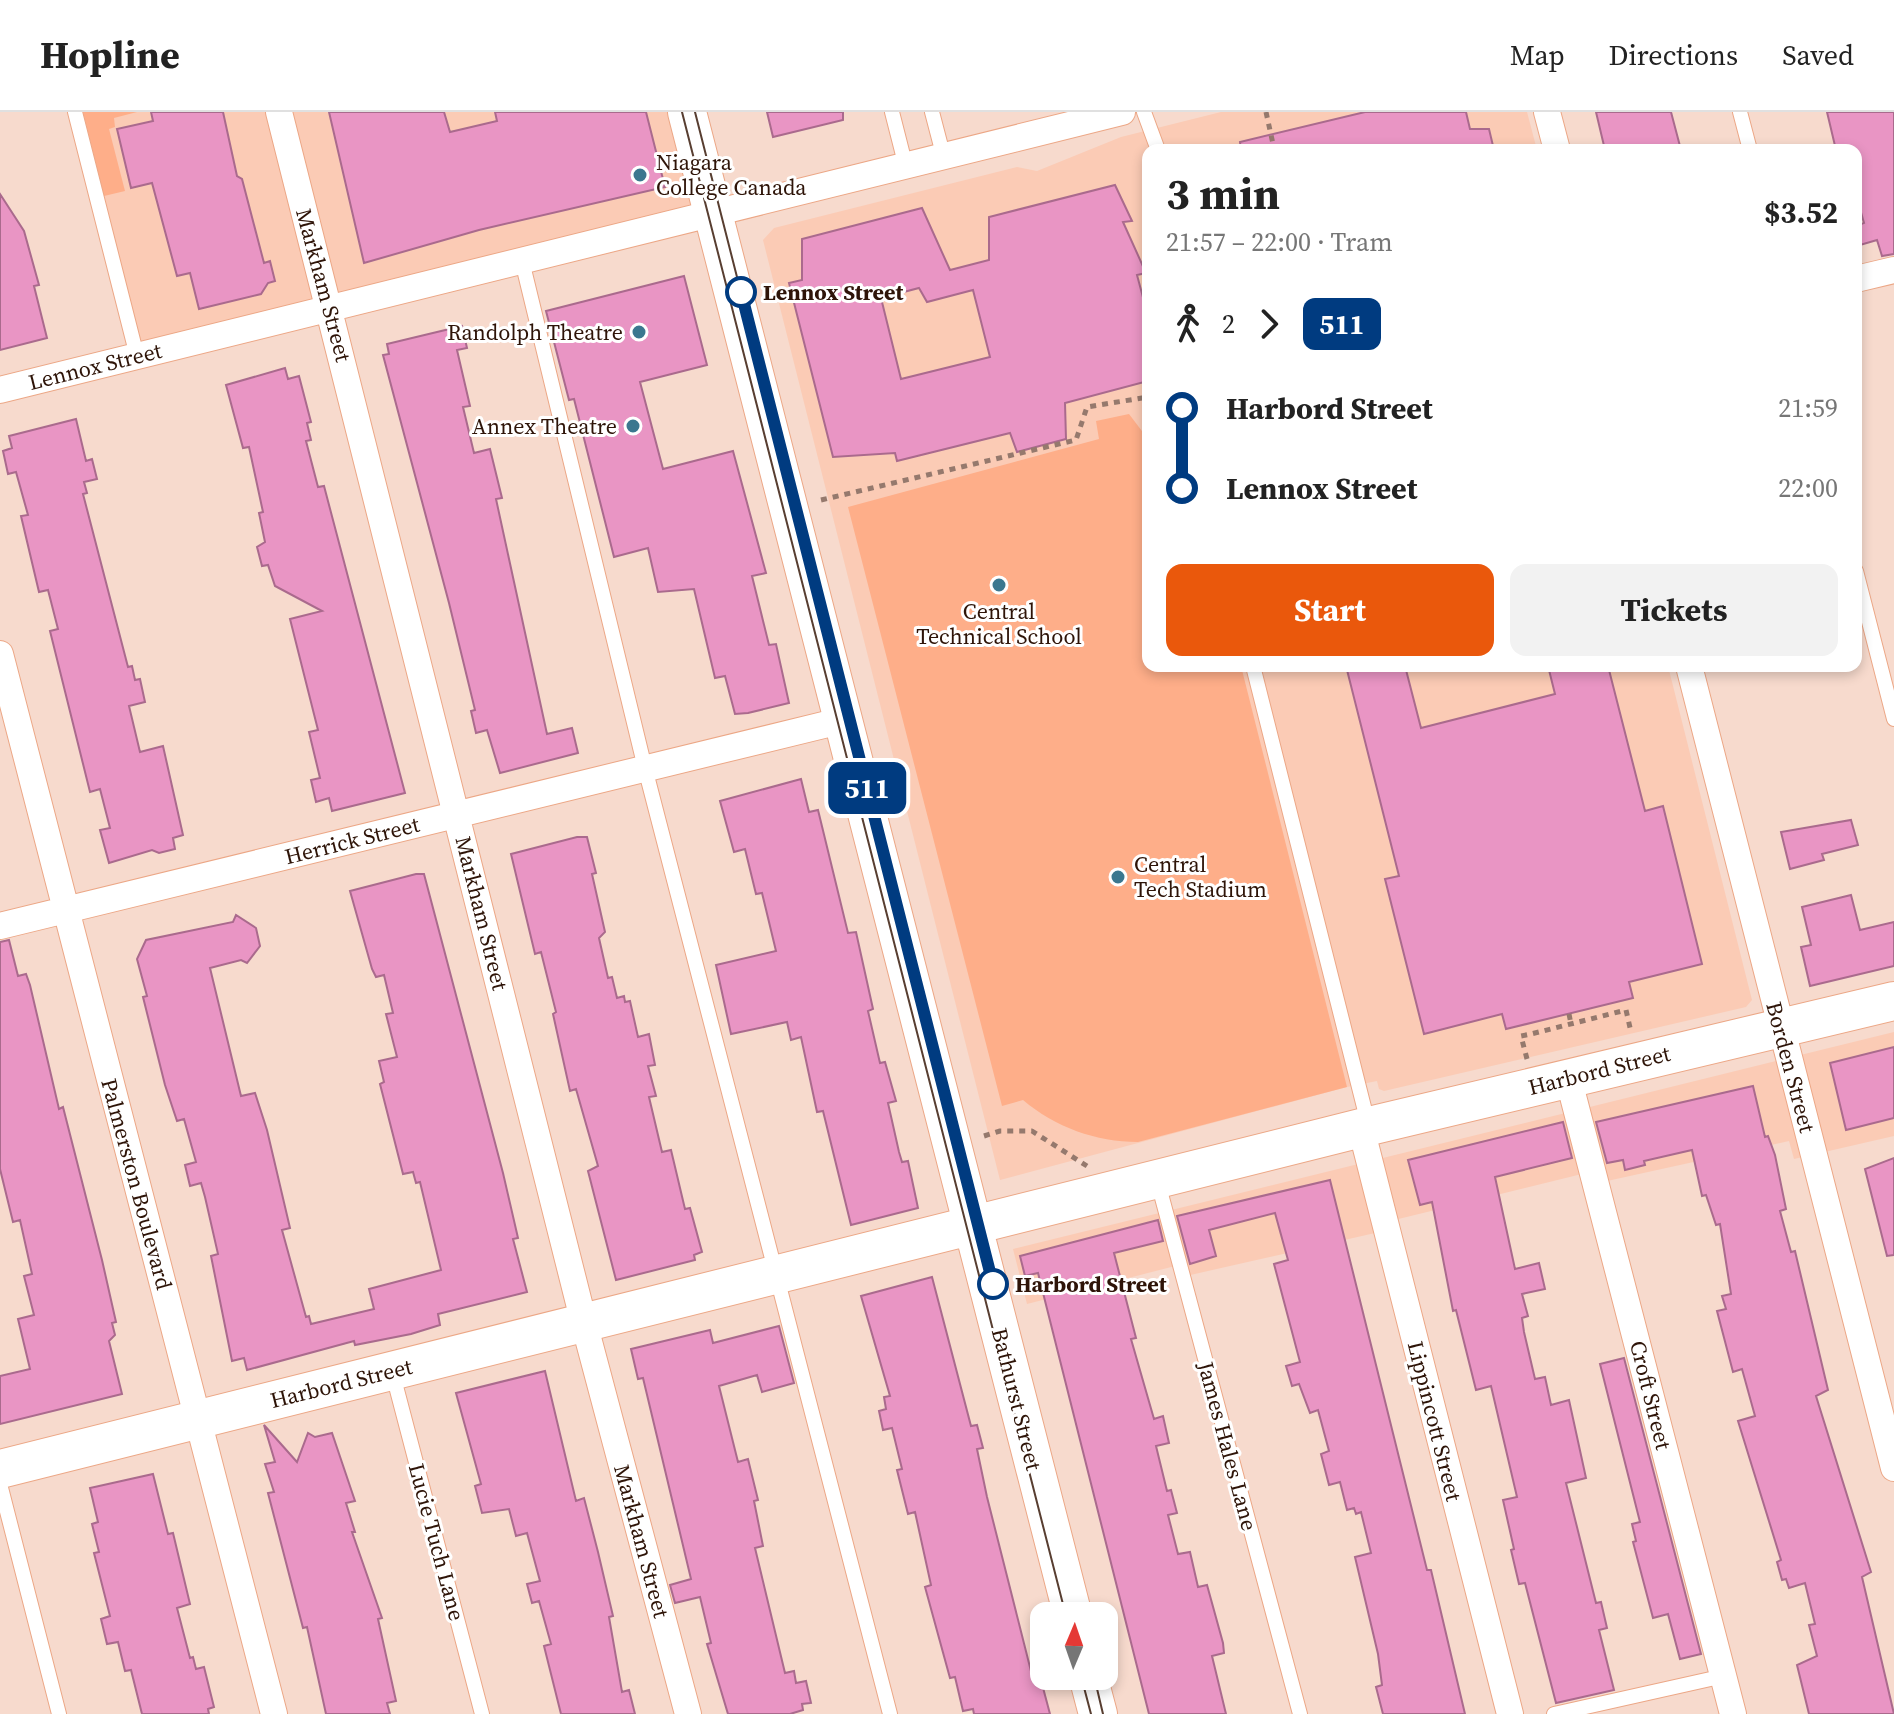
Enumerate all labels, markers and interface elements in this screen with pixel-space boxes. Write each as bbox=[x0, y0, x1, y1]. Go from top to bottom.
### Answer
text: Hopline bbox=[40, 29, 180, 81]
text: Map bbox=[1510, 36, 1565, 74]
text: Directions bbox=[1609, 36, 1738, 74]
text: Saved bbox=[1782, 36, 1854, 74]
place label: Niagara College Canada bbox=[656, 147, 807, 202]
text: 3 min bbox=[1166, 163, 1280, 224]
marker: Niagara College Canada bbox=[631, 166, 649, 184]
text: $3.52 bbox=[1764, 192, 1838, 233]
street label: Markham Street bbox=[289, 205, 359, 366]
text: 21:57 – 22:00 · Tram bbox=[1166, 224, 1393, 260]
marker: Lennox Street bbox=[726, 277, 756, 307]
place label: Lennox Street bbox=[763, 277, 905, 307]
icon: walk bbox=[1166, 302, 1210, 346]
icon: forward bbox=[1247, 302, 1291, 346]
text: 511 bbox=[1319, 305, 1365, 343]
text: 2 bbox=[1222, 306, 1235, 342]
place label: Randolph Theatre bbox=[447, 317, 623, 347]
marker: Randolph Theatre bbox=[630, 323, 648, 341]
street label: Lennox Street bbox=[25, 335, 166, 397]
text: Harbord Street bbox=[1226, 388, 1433, 429]
text: 21:59 bbox=[1778, 390, 1838, 426]
place label: Annex Theatre bbox=[472, 411, 617, 441]
marker: Annex Theatre bbox=[624, 417, 642, 435]
text: Lennox Street bbox=[1226, 468, 1417, 509]
text: 22:00 bbox=[1778, 470, 1838, 506]
button: Start bbox=[1166, 564, 1494, 656]
button: Tickets bbox=[1510, 564, 1838, 656]
marker: Central Technical School bbox=[990, 576, 1008, 594]
place label: Central Technical School bbox=[916, 596, 1082, 651]
line badge: 511 bbox=[821, 762, 913, 814]
text: 511 bbox=[844, 769, 890, 807]
street label: Herrick Street bbox=[282, 809, 423, 871]
street label: Markham Street bbox=[448, 833, 516, 994]
place label: Central Tech Stadium bbox=[1134, 849, 1267, 904]
marker: Central Tech Stadium bbox=[1109, 868, 1127, 886]
street label: Borden Street bbox=[1759, 998, 1823, 1136]
street label: Harbord Street bbox=[1525, 1038, 1674, 1102]
street label: Palmerston Boulevard bbox=[94, 1075, 180, 1293]
marker: Harbord Street bbox=[978, 1269, 1008, 1299]
place label: Harbord Street bbox=[1015, 1269, 1168, 1299]
street label: Bathurst Street bbox=[985, 1325, 1049, 1474]
street label: Croft Street bbox=[1623, 1337, 1679, 1453]
street label: Lippincott Street bbox=[1401, 1338, 1470, 1505]
street label: Harbord Street bbox=[267, 1351, 416, 1415]
street label: James Hales Lane bbox=[1191, 1357, 1265, 1534]
street label: Lucie Tuch Lane bbox=[402, 1460, 472, 1624]
street label: Markham Street bbox=[607, 1461, 677, 1622]
north arrow bbox=[1030, 1602, 1118, 1690]
map controls bbox=[1030, 1602, 1118, 1690]

